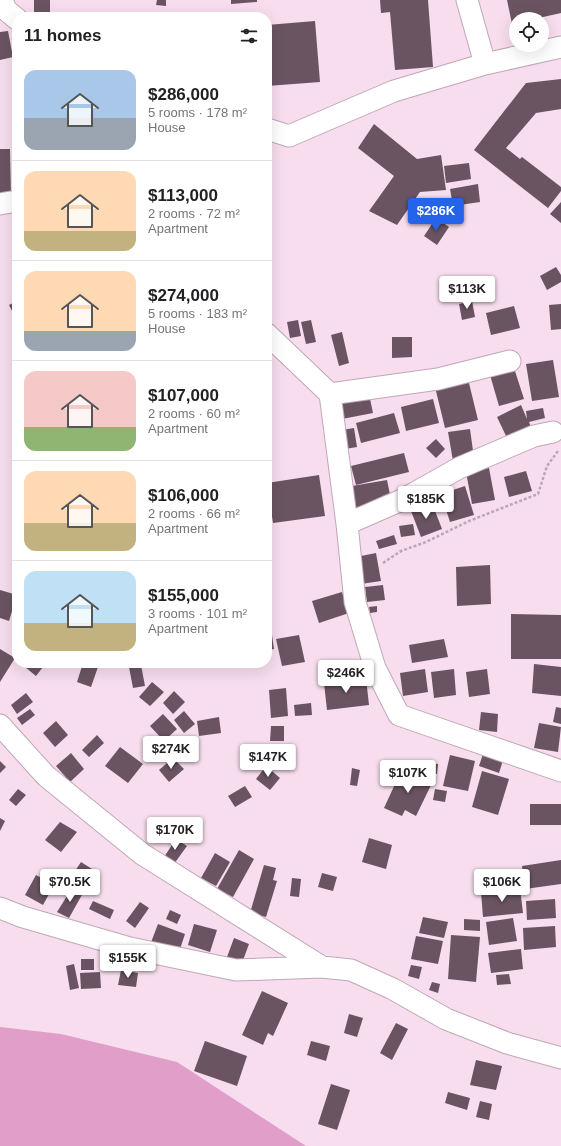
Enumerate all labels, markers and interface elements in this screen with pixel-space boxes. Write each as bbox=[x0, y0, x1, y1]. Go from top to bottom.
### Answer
map controls bbox=[509, 12, 549, 52]
button: locate bbox=[509, 12, 549, 52]
icon: filters bbox=[238, 25, 260, 47]
text: 11 homes bbox=[24, 26, 102, 45]
text: $286,000 bbox=[148, 85, 219, 104]
icon: home bbox=[56, 86, 104, 134]
text: 5 rooms · 178 m² bbox=[148, 105, 247, 120]
text: House bbox=[148, 120, 186, 135]
text: $113,000 bbox=[148, 186, 218, 205]
icon: home bbox=[56, 187, 104, 235]
pin: $286K bbox=[408, 198, 464, 232]
text: $286K bbox=[417, 203, 455, 218]
text: 2 rooms · 72 m² bbox=[148, 206, 240, 221]
text: Apartment bbox=[148, 221, 208, 236]
pin: $113K bbox=[439, 276, 495, 310]
text: $113K bbox=[448, 281, 486, 296]
text: $274,000 bbox=[148, 286, 219, 305]
icon: home bbox=[56, 287, 104, 335]
text: 5 rooms · 183 m² bbox=[148, 306, 247, 321]
text: House bbox=[148, 321, 186, 336]
text: $107,000 bbox=[148, 386, 219, 405]
icon: home bbox=[56, 387, 104, 435]
text: 2 rooms · 60 m² bbox=[148, 406, 240, 421]
text: Apartment bbox=[148, 421, 208, 436]
text: $106,000 bbox=[148, 486, 219, 505]
pin: $185K bbox=[398, 486, 454, 520]
icon: home bbox=[56, 487, 104, 535]
text: $185K bbox=[407, 491, 445, 506]
text: 2 rooms · 66 m² bbox=[148, 506, 240, 521]
text: Apartment bbox=[148, 521, 208, 536]
text: $155,000 bbox=[148, 586, 219, 605]
icon: home bbox=[56, 587, 104, 635]
text: 3 rooms · 101 m² bbox=[148, 606, 247, 621]
text: Apartment bbox=[148, 621, 208, 636]
pin: $246K bbox=[318, 660, 374, 694]
text: $246K bbox=[327, 665, 365, 680]
pin: $274K bbox=[143, 736, 199, 770]
text: $274K bbox=[152, 741, 190, 756]
pin: $147K bbox=[240, 744, 296, 778]
text: $147K bbox=[249, 749, 287, 764]
pin: $107K bbox=[380, 760, 436, 794]
text: $107K bbox=[389, 765, 427, 780]
pin: $170K bbox=[147, 817, 203, 851]
text: $170K bbox=[156, 822, 194, 837]
pin: $70.5K bbox=[37, 869, 103, 903]
pin: $106K bbox=[474, 869, 530, 903]
text: $70.5K bbox=[49, 874, 91, 889]
text: $106K bbox=[483, 874, 521, 889]
pin: $155K bbox=[100, 945, 156, 979]
text: $155K bbox=[109, 950, 147, 965]

